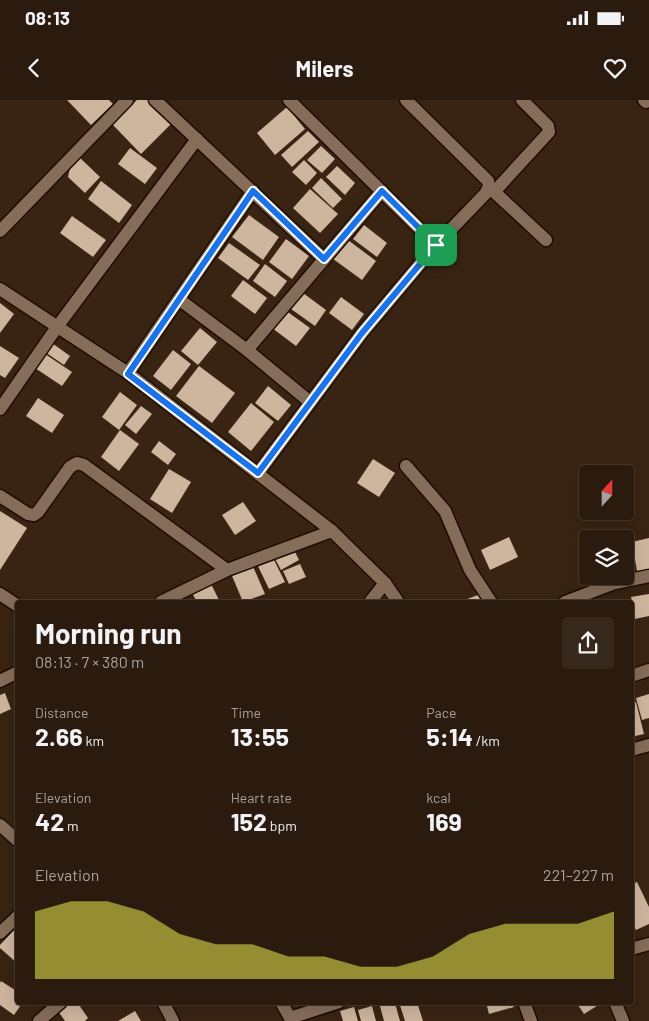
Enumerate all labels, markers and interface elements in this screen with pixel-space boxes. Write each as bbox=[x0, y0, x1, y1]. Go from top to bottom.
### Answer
text: 08:13 bbox=[25, 6, 70, 29]
icon: back bbox=[20, 54, 48, 82]
icon: heart bbox=[601, 54, 629, 82]
text: Milers bbox=[295, 55, 354, 81]
pin bbox=[415, 224, 457, 266]
icon: arrive bbox=[422, 231, 450, 259]
north arrow bbox=[579, 465, 634, 520]
map controls bbox=[579, 465, 634, 585]
button: layers bbox=[579, 530, 634, 585]
text: Morning run bbox=[35, 616, 182, 650]
button: share bbox=[562, 617, 614, 669]
text: 08:13 · 7 × 380 m bbox=[35, 652, 144, 671]
text: Distance bbox=[35, 704, 88, 721]
text: Time bbox=[231, 704, 261, 721]
text: Pace bbox=[426, 704, 456, 721]
text: 2.66 bbox=[35, 721, 83, 751]
text: 13:55 bbox=[231, 721, 289, 751]
text: 5:14 bbox=[426, 721, 473, 751]
text: km bbox=[83, 732, 104, 749]
text: /km bbox=[473, 732, 500, 749]
text: Elevation bbox=[35, 789, 91, 806]
text: Heart rate bbox=[231, 789, 292, 806]
text: kcal bbox=[426, 789, 451, 806]
text: 42 bbox=[35, 806, 64, 836]
text: 152 bbox=[231, 806, 267, 836]
text: 169 bbox=[426, 806, 462, 836]
text: m bbox=[64, 817, 79, 834]
text: bpm bbox=[267, 817, 297, 834]
text: Elevation bbox=[35, 865, 99, 884]
text: 221–227 m bbox=[543, 865, 614, 884]

